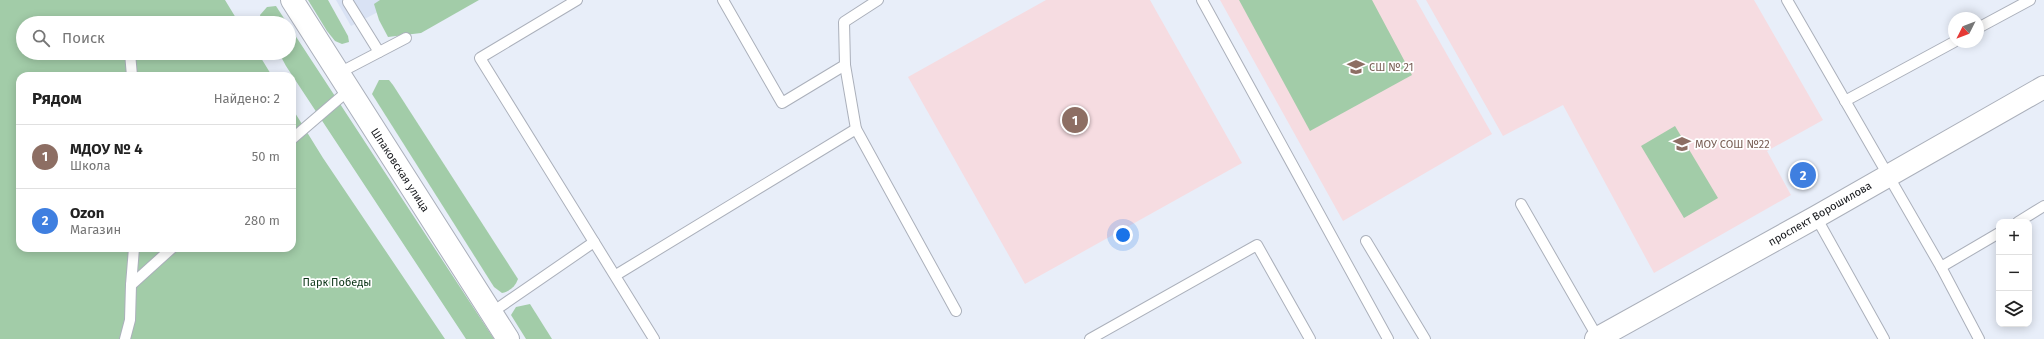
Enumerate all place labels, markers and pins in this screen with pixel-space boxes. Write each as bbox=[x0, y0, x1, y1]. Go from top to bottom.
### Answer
school or university icon: СШ № 21 bbox=[1346, 57, 1366, 77]
place label: СШ № 21 bbox=[1369, 61, 1413, 74]
pin: 1 bbox=[1062, 105, 1088, 135]
school or university icon: МОУ СОШ №22 bbox=[1672, 134, 1692, 154]
place label: МОУ СОШ №22 bbox=[1695, 138, 1770, 151]
pin: 2 bbox=[1790, 160, 1816, 190]

